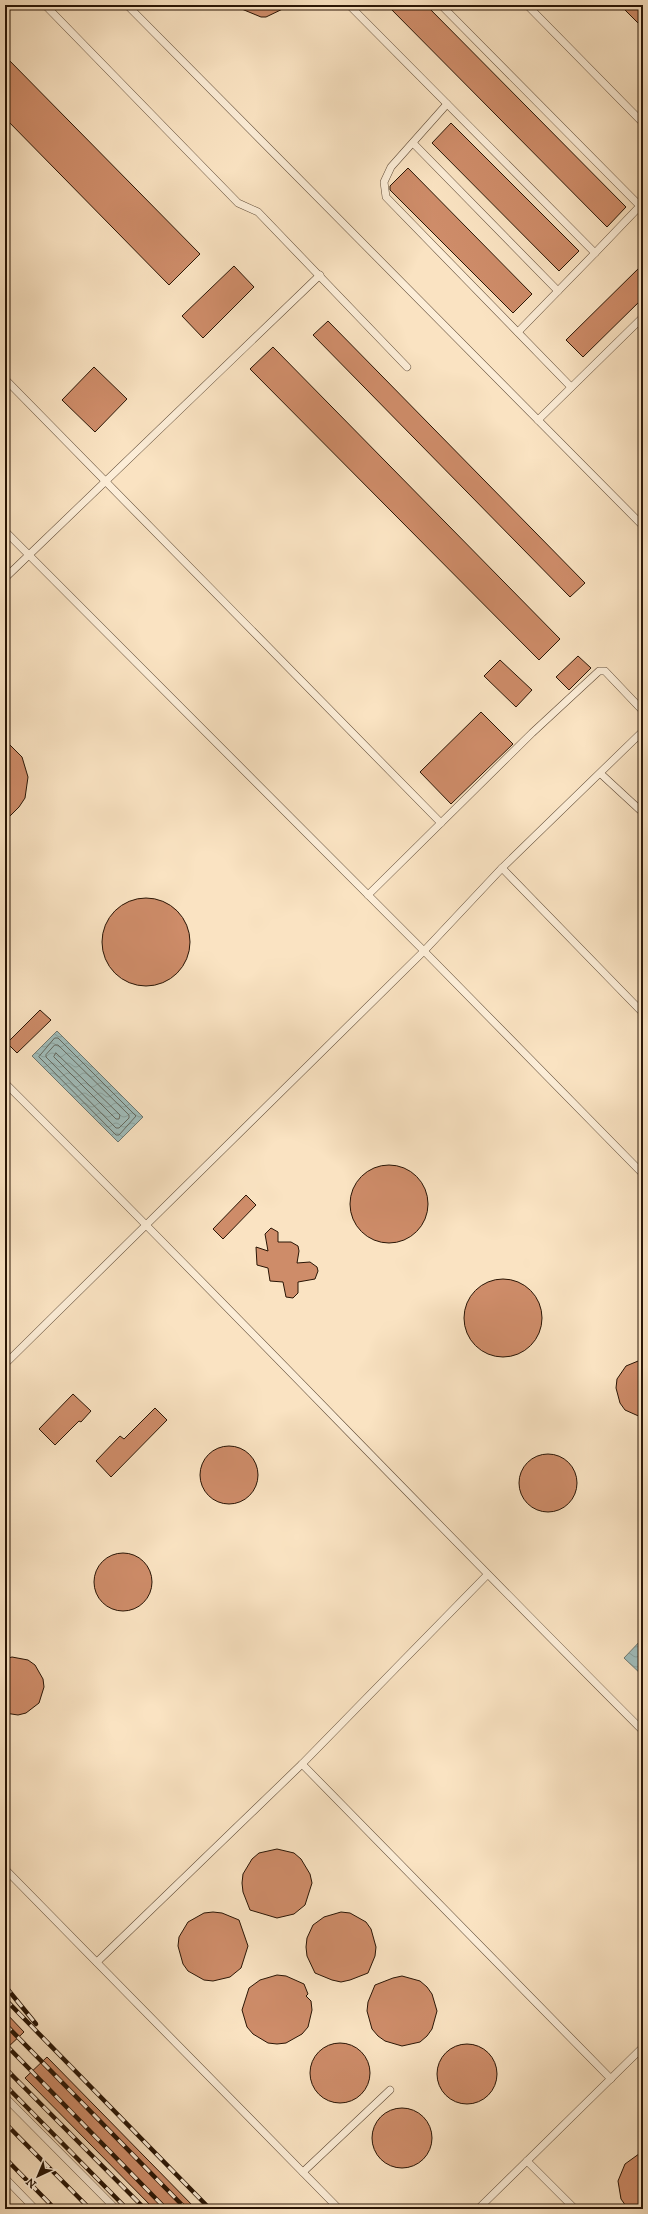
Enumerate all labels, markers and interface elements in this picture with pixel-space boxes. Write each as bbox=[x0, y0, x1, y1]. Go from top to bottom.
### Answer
north arrow bbox=[18, 2156, 58, 2196]
text: N bbox=[24, 2174, 40, 2191]

